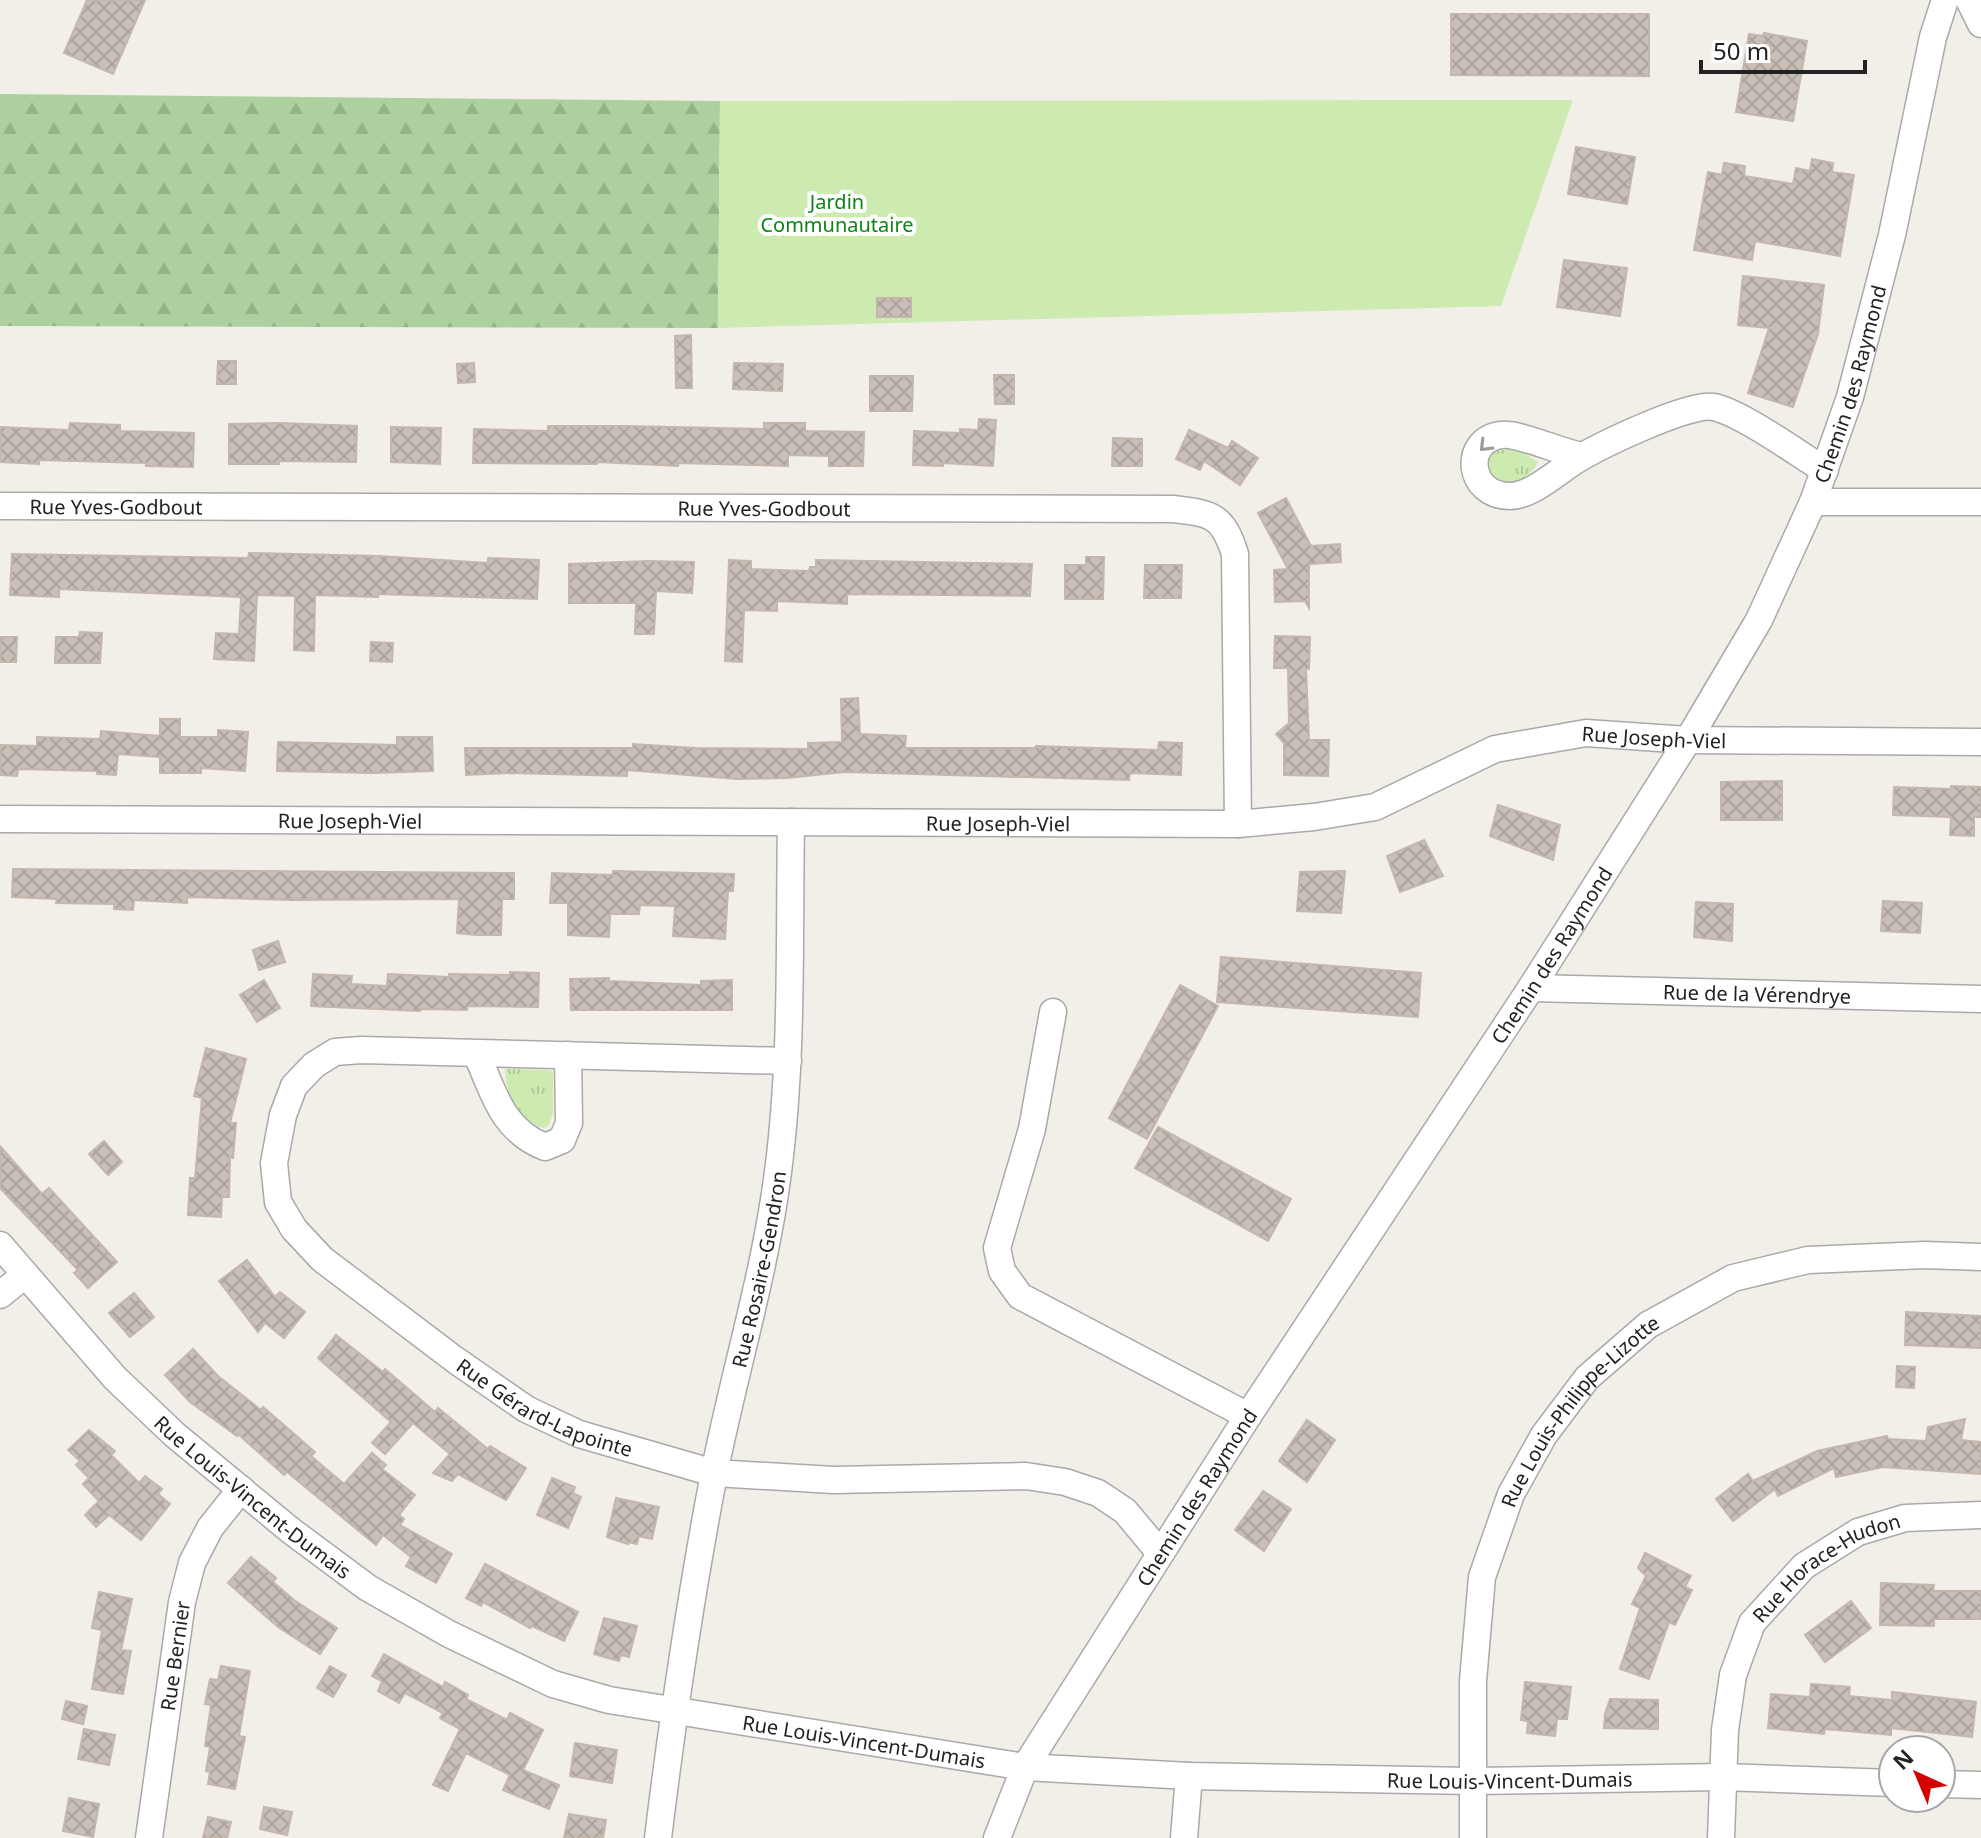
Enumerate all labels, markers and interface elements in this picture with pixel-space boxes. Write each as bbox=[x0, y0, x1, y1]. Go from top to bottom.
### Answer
scale bar bbox=[1701, 24, 1865, 74]
text: 50 m bbox=[1713, 34, 1769, 67]
park label: Jardin Communautaire bbox=[760, 188, 914, 238]
street label: Chemin des Raymond bbox=[1807, 282, 1892, 486]
one-way arrow bbox=[1480, 437, 1495, 452]
street label: Rue Yves-Godbout bbox=[29, 493, 203, 520]
street label: Rue Yves-Godbout bbox=[677, 494, 851, 522]
street label: Rue Joseph-Viel bbox=[1581, 719, 1726, 754]
street label: Rue Joseph-Viel bbox=[278, 807, 422, 834]
street label: Rue Joseph-Viel bbox=[926, 809, 1070, 837]
street label: Chemin des Raymond bbox=[1484, 861, 1618, 1049]
street label: Rue de la Vérendrye bbox=[1663, 978, 1851, 1009]
street label: Rue Rosaire-Gendron bbox=[725, 1169, 792, 1370]
street label: Rue Louis-Philippe-Lizotte bbox=[1494, 1308, 1664, 1510]
street label: Rue Gérard-Lapointe bbox=[452, 1352, 636, 1462]
street label: Chemin des Raymond bbox=[1130, 1403, 1263, 1591]
street label: Rue Louis-Vincent-Dumais bbox=[149, 1409, 357, 1584]
street label: Rue Horace-Hudon bbox=[1746, 1507, 1903, 1628]
street label: Rue Bernier bbox=[153, 1599, 196, 1713]
street label: Rue Louis-Vincent-Dumais bbox=[741, 1708, 987, 1774]
north arrow bbox=[1877, 1734, 1957, 1814]
text: N bbox=[1886, 1742, 1919, 1776]
street label: Rue Louis-Vincent-Dumais bbox=[1387, 1765, 1633, 1795]

